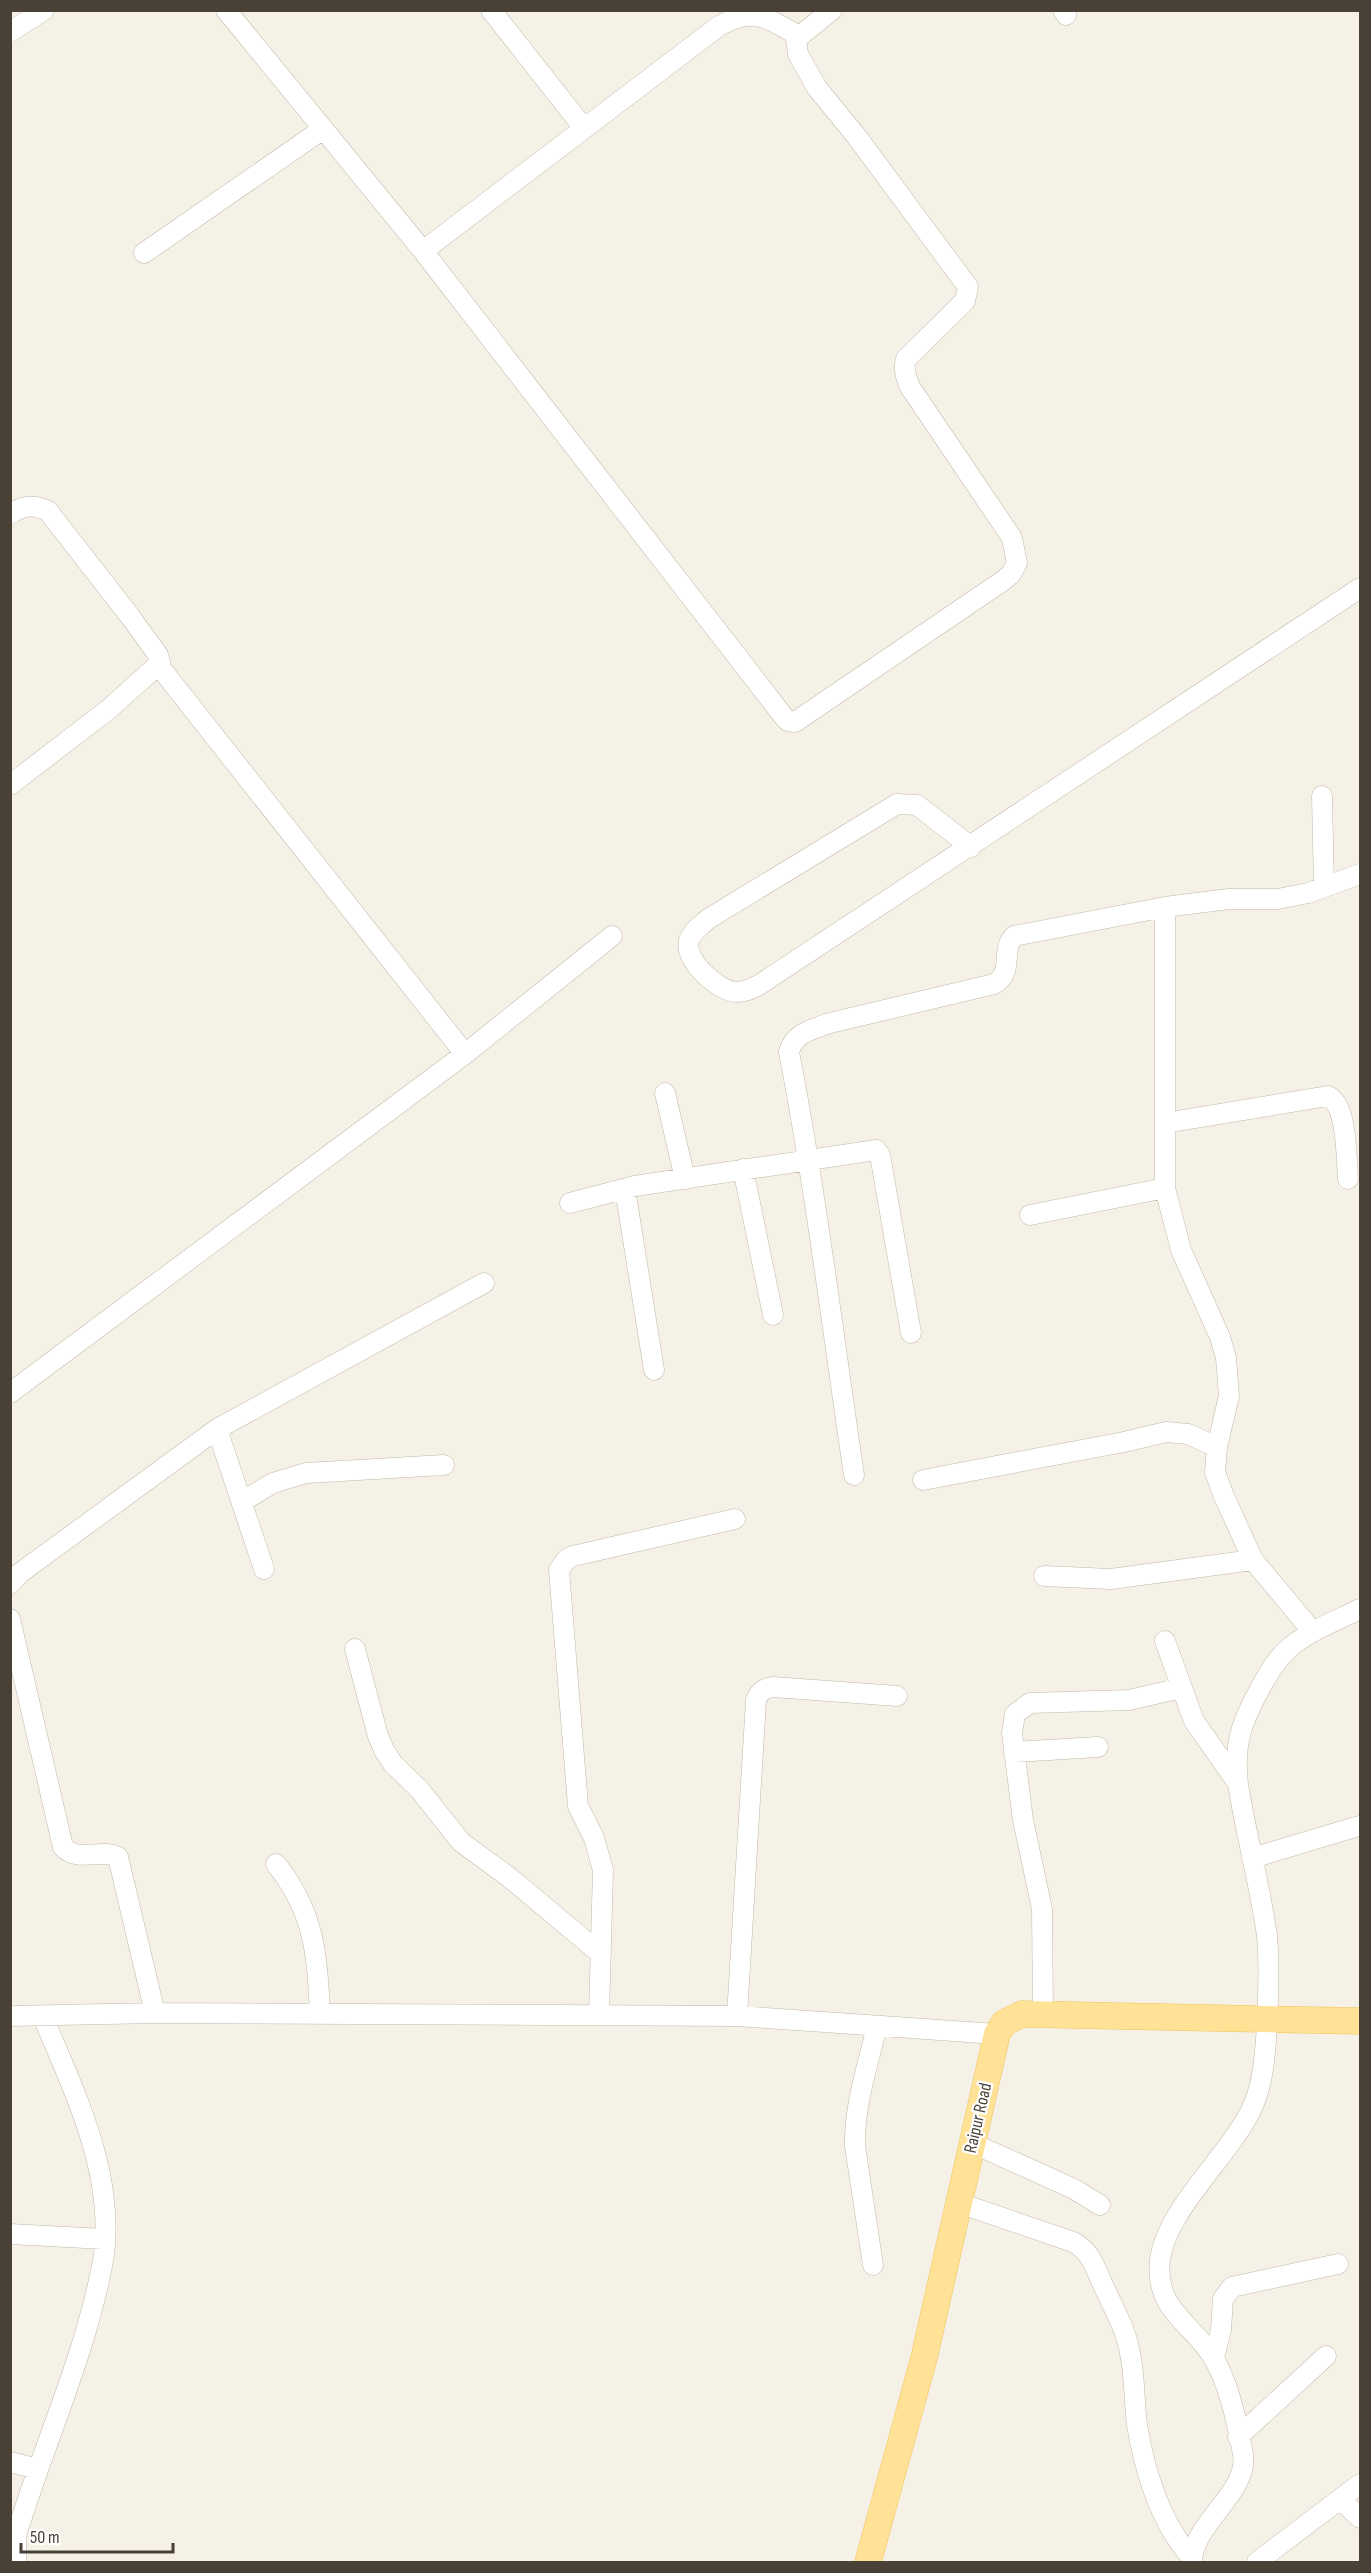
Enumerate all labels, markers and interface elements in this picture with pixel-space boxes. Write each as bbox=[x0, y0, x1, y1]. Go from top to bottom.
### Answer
street label: Raipur Road bbox=[960, 2081, 996, 2155]
scale bar bbox=[21, 2516, 172, 2554]
text: 50 m bbox=[30, 2527, 60, 2548]

